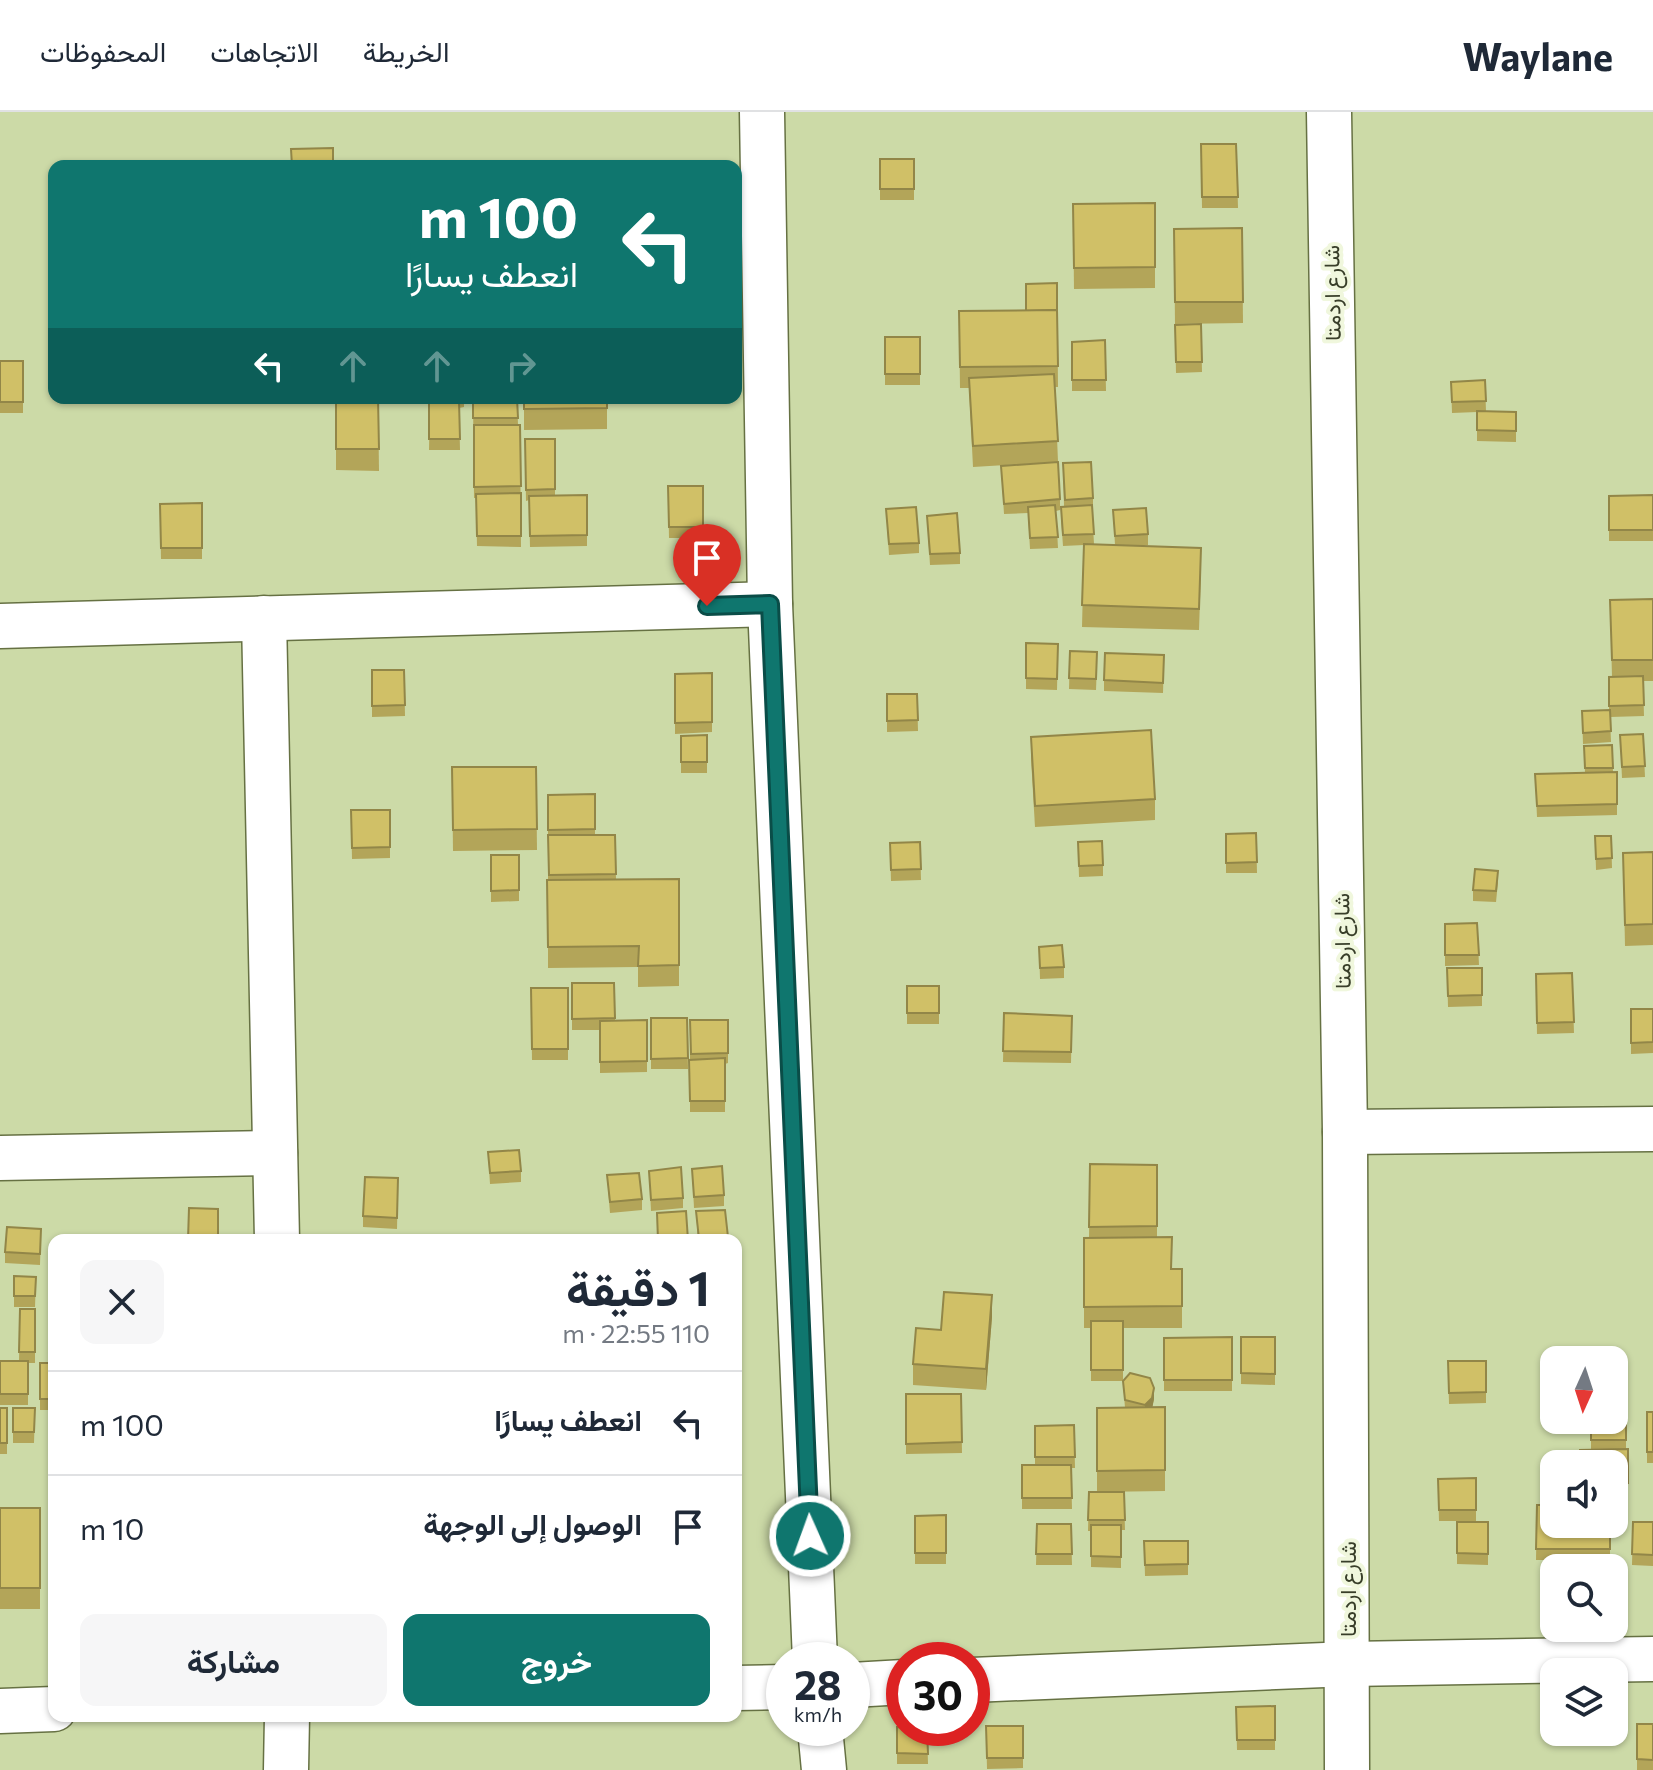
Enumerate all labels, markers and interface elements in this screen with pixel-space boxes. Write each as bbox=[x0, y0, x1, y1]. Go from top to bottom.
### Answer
text: Waylane bbox=[1463, 32, 1613, 79]
text: المحفوظات bbox=[40, 34, 166, 68]
text: الاتجاهات bbox=[210, 34, 319, 68]
text: الخريطة bbox=[363, 34, 449, 68]
text: 100 m bbox=[419, 181, 578, 250]
icon: left bbox=[606, 192, 710, 296]
street label: شارع اردمتا bbox=[1317, 245, 1348, 341]
text: انعطف يسارًا bbox=[405, 250, 578, 294]
icon: left bbox=[247, 344, 291, 388]
icon: ahead bbox=[331, 344, 375, 388]
icon: ahead bbox=[415, 344, 459, 388]
icon: right bbox=[499, 344, 543, 388]
pin bbox=[673, 524, 741, 606]
icon: arrive bbox=[685, 536, 729, 580]
street label: شارع اردمتا bbox=[1327, 893, 1358, 989]
text: 1 دقيقة bbox=[566, 1257, 710, 1316]
button: close bbox=[80, 1260, 164, 1344]
text: 110 m · 22:55 bbox=[562, 1317, 710, 1348]
north arrow bbox=[1540, 1346, 1628, 1434]
map controls bbox=[1540, 1346, 1628, 1746]
text: انعطف يسارًا bbox=[494, 1400, 642, 1437]
icon: left bbox=[666, 1401, 710, 1445]
text: 100 m bbox=[80, 1405, 164, 1442]
button: sound bbox=[1540, 1450, 1628, 1538]
position arrow bbox=[768, 1494, 852, 1578]
text: الوصول إلى الوجهة bbox=[423, 1504, 642, 1541]
icon: arrive bbox=[666, 1505, 710, 1549]
text: 10 m bbox=[80, 1509, 144, 1546]
street label: شارع اردمتا bbox=[1334, 1541, 1363, 1637]
button: search bbox=[1540, 1554, 1628, 1642]
button: مشاركة bbox=[80, 1614, 387, 1706]
button: خروج bbox=[403, 1614, 710, 1706]
speed limit sign: 30 bbox=[886, 1642, 990, 1746]
button: layers bbox=[1540, 1658, 1628, 1746]
text: 28 bbox=[794, 1659, 842, 1708]
text: km/h bbox=[794, 1702, 842, 1726]

